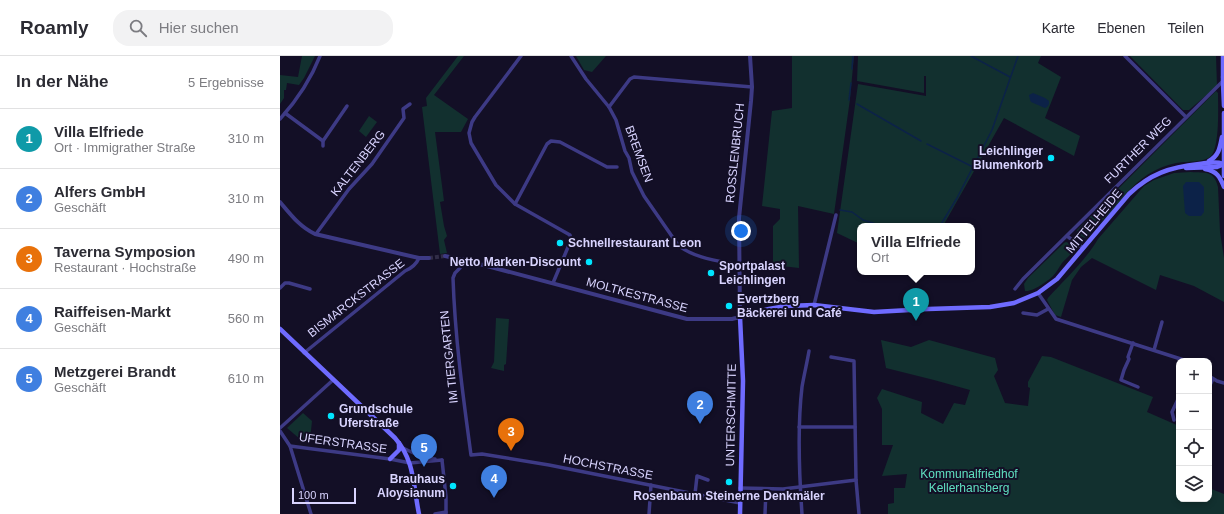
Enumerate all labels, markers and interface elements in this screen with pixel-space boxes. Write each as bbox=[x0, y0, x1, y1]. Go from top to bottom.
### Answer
search box bbox=[113, 10, 393, 46]
text: Roamly bbox=[20, 17, 89, 38]
icon: search bbox=[127, 17, 149, 39]
text: Hier suchen bbox=[159, 19, 239, 36]
text: Karte bbox=[1042, 20, 1075, 36]
text: Ebenen bbox=[1097, 20, 1145, 36]
text: Teilen bbox=[1167, 20, 1204, 36]
text: In der Nähe bbox=[16, 72, 109, 91]
text: 5 Ergebnisse bbox=[188, 75, 264, 90]
street label: ROSSLENBRUCH bbox=[723, 103, 747, 203]
street label: FURTHER WEG bbox=[1102, 114, 1174, 186]
text: Villa Elfriede bbox=[54, 123, 144, 140]
street label: BREMSEN bbox=[622, 124, 656, 184]
street label: KALTENBERG bbox=[328, 127, 388, 199]
text: 1 bbox=[25, 131, 33, 146]
text: 310 m bbox=[228, 131, 264, 146]
text: Ort · Immigrather Straße bbox=[54, 140, 196, 155]
place label: Leichlinger Blumenkorb bbox=[973, 144, 1043, 172]
marker: Leichlinger Blumenkorb bbox=[1046, 153, 1056, 163]
text: Alfers GmbH bbox=[54, 183, 146, 200]
street label: MITTELHEIDE bbox=[1063, 186, 1125, 256]
text: 2 bbox=[25, 191, 33, 206]
text: 310 m bbox=[228, 191, 264, 206]
text: Geschäft bbox=[54, 200, 106, 215]
your location bbox=[731, 221, 751, 241]
popup bbox=[857, 223, 975, 275]
text: Villa Elfriede bbox=[871, 233, 961, 250]
place label: Schnellrestaurant Leon bbox=[568, 236, 701, 250]
marker: Schnellrestaurant Leon bbox=[555, 238, 565, 248]
text: Taverna Symposion bbox=[54, 243, 195, 260]
text: Ort bbox=[871, 250, 889, 265]
text: 3 bbox=[25, 251, 33, 266]
text: 490 m bbox=[228, 251, 264, 266]
place label: Netto Marken-Discount bbox=[450, 255, 581, 269]
street label: BISMARCKSTRASSE bbox=[305, 256, 407, 340]
marker: Netto Marken-Discount bbox=[584, 257, 594, 267]
place label: Sportpalast Leichlingen bbox=[719, 259, 786, 287]
text: Restaurant · Hochstraße bbox=[54, 260, 196, 275]
marker: Sportpalast Leichlingen bbox=[706, 268, 716, 278]
street label: MOLTKESTRASSE bbox=[585, 275, 689, 315]
pin: 1 bbox=[903, 288, 929, 321]
place label: Evertzberg Bäckerei und Café bbox=[737, 292, 842, 320]
marker: Evertzberg Bäckerei und Café bbox=[724, 301, 734, 311]
text: Raiffeisen-Markt bbox=[54, 303, 171, 320]
street label: IM TIERGARTEN bbox=[437, 310, 461, 404]
text: 4 bbox=[25, 311, 33, 326]
text: 560 m bbox=[228, 311, 264, 326]
text: Geschäft bbox=[54, 320, 106, 335]
map controls bbox=[1176, 358, 1212, 502]
button: + bbox=[1176, 358, 1212, 394]
text: Metzgerei Brandt bbox=[54, 363, 176, 380]
street label: UNTERSCHMITTE bbox=[723, 364, 739, 466]
text: 5 bbox=[25, 371, 33, 386]
text: 610 m bbox=[228, 371, 264, 386]
text: Geschäft bbox=[54, 380, 106, 395]
pin: 2 bbox=[687, 391, 713, 424]
button: − bbox=[1176, 394, 1212, 430]
place label: Grundschule Uferstraße bbox=[339, 402, 413, 430]
marker: Grundschule Uferstraße bbox=[326, 411, 336, 421]
pin: 3 bbox=[498, 418, 524, 451]
street label: UFERSTRASSE bbox=[298, 430, 388, 456]
button: locate bbox=[1176, 430, 1212, 466]
pin: 5 bbox=[411, 434, 437, 467]
street label: HOCHSTRASSE bbox=[562, 451, 654, 483]
pin: 4 bbox=[481, 465, 507, 498]
button: layers bbox=[1176, 466, 1212, 502]
park label: Kommunalfriedhof Kellerhansberg bbox=[920, 467, 1018, 495]
place label: Brauhaus Aloysianum bbox=[377, 472, 445, 500]
marker: Rosenbaum Steinerne Denkmäler bbox=[724, 477, 734, 487]
marker: Brauhaus Aloysianum bbox=[448, 481, 458, 491]
scale bar bbox=[292, 486, 356, 505]
text: 100 m bbox=[298, 489, 329, 501]
place label: Rosenbaum Steinerne Denkmäler bbox=[633, 489, 825, 503]

